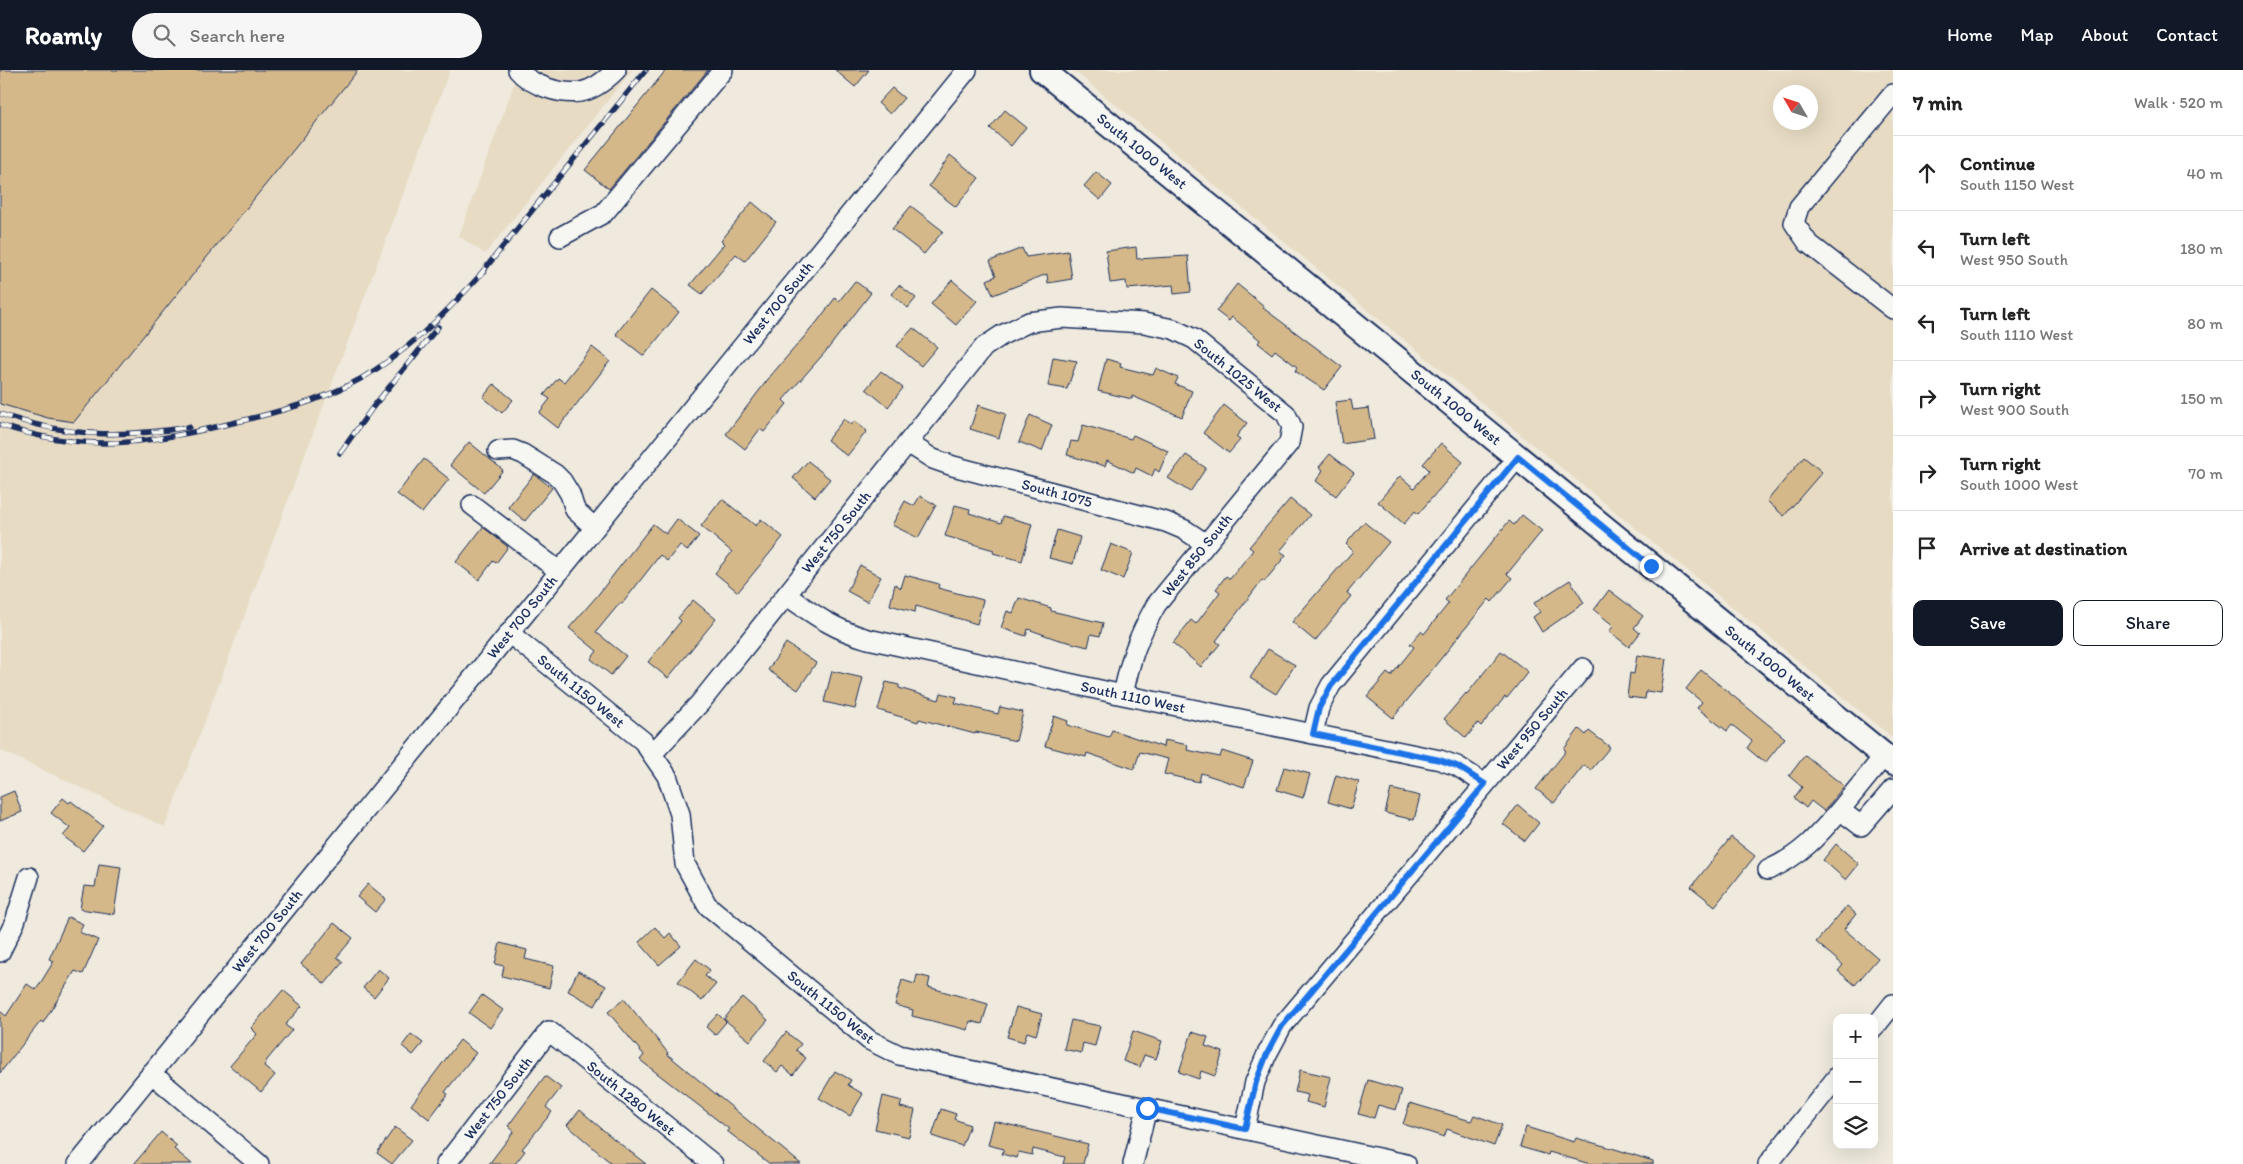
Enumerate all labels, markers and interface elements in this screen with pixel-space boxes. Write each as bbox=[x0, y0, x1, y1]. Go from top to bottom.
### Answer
search box bbox=[132, 13, 482, 58]
text: Roamly bbox=[25, 21, 102, 50]
icon: search bbox=[150, 21, 178, 49]
text: Search here bbox=[190, 24, 285, 47]
text: Home bbox=[1947, 24, 1993, 46]
text: Map bbox=[2021, 24, 2054, 46]
text: About bbox=[2082, 24, 2128, 46]
text: Contact bbox=[2156, 24, 2218, 46]
north arrow bbox=[1773, 85, 1818, 130]
text: 7 min bbox=[1913, 90, 1962, 115]
text: Walk · 520 m bbox=[2134, 93, 2223, 112]
street label: South 1000 West bbox=[1093, 109, 1191, 193]
text: Continue bbox=[1960, 152, 2035, 175]
icon: ahead bbox=[1913, 159, 1941, 187]
text: 40 m bbox=[2186, 164, 2223, 183]
text: South 1150 West bbox=[1960, 175, 2074, 194]
text: Turn left bbox=[1960, 227, 2030, 250]
icon: left bbox=[1913, 234, 1941, 262]
text: 180 m bbox=[2180, 239, 2223, 258]
text: West 950 South bbox=[1960, 250, 2068, 269]
street label: West 700 South bbox=[739, 257, 817, 348]
text: Turn left bbox=[1960, 302, 2030, 325]
icon: left bbox=[1913, 309, 1941, 337]
text: 80 m bbox=[2187, 314, 2223, 333]
text: South 1110 West bbox=[1960, 325, 2073, 344]
street label: South 1025 West bbox=[1190, 334, 1286, 416]
street label: South 1000 West bbox=[1407, 365, 1505, 449]
text: Turn right bbox=[1960, 377, 2041, 400]
icon: right bbox=[1913, 384, 1941, 412]
text: 150 m bbox=[2180, 389, 2223, 408]
text: West 900 South bbox=[1960, 400, 2069, 419]
text: Turn right bbox=[1960, 452, 2041, 475]
icon: right bbox=[1913, 459, 1941, 487]
text: 70 m bbox=[2188, 464, 2223, 483]
street label: South 1075 bbox=[1020, 475, 1094, 511]
text: South 1000 West bbox=[1960, 475, 2078, 494]
street label: West 750 South bbox=[797, 487, 875, 577]
street label: West 850 South bbox=[1158, 510, 1236, 600]
icon: arrive bbox=[1913, 534, 1941, 562]
text: Arrive at destination bbox=[1960, 537, 2127, 560]
route end bbox=[1640, 555, 1663, 578]
street label: West 700 South bbox=[483, 571, 561, 662]
button: Save bbox=[1913, 600, 2063, 646]
button: Share bbox=[2073, 600, 2223, 646]
street label: South 1000 West bbox=[1721, 621, 1819, 705]
street label: South 1150 West bbox=[534, 650, 629, 732]
street label: South 1110 West bbox=[1079, 677, 1187, 717]
street label: West 950 South bbox=[1493, 684, 1572, 774]
street label: West 700 South bbox=[228, 885, 306, 976]
street label: South 1150 West bbox=[784, 966, 879, 1048]
map controls bbox=[1833, 1014, 1878, 1149]
button: + bbox=[1833, 1014, 1878, 1059]
street label: West 750 South bbox=[460, 1053, 536, 1143]
street label: South 1280 West bbox=[583, 1057, 679, 1139]
button: − bbox=[1833, 1059, 1878, 1104]
route start bbox=[1136, 1097, 1159, 1120]
button: layers bbox=[1833, 1104, 1878, 1149]

